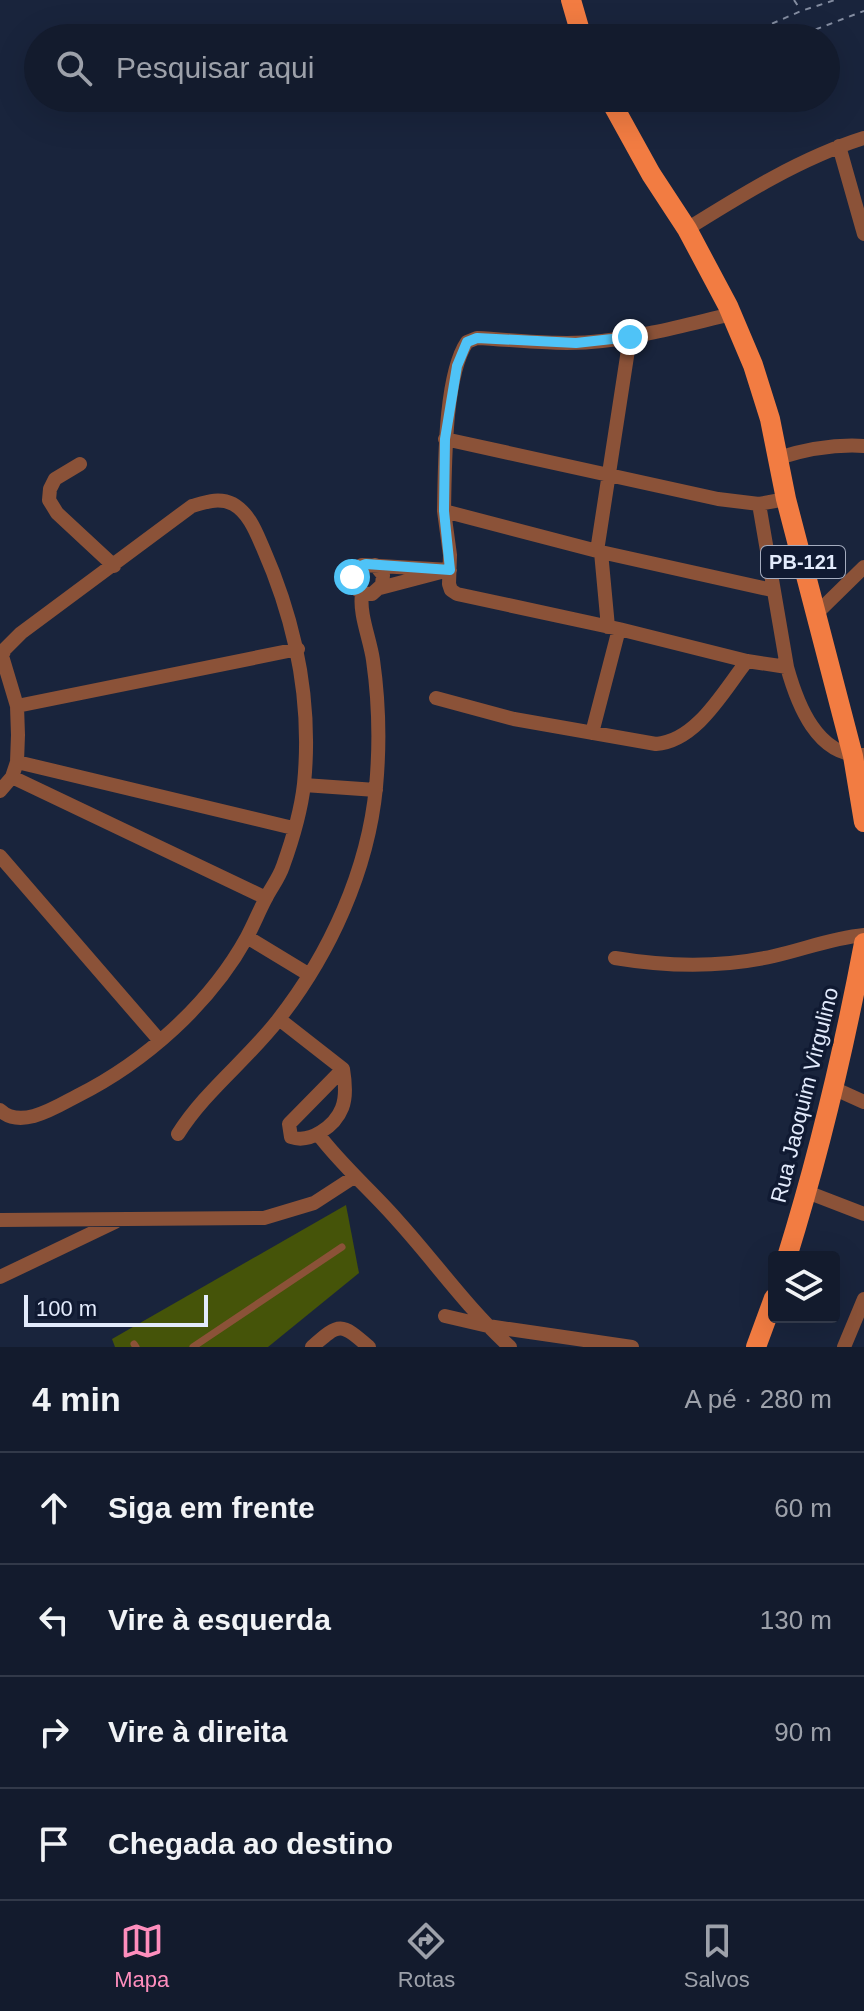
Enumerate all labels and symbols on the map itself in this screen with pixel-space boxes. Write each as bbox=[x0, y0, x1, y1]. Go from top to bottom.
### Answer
route end bbox=[612, 319, 648, 355]
road number: PB-121 bbox=[761, 546, 845, 578]
route start bbox=[334, 559, 370, 595]
street label: Rua Jaoquim Virgulino bbox=[766, 985, 843, 1205]
scale bar bbox=[24, 1291, 208, 1327]

